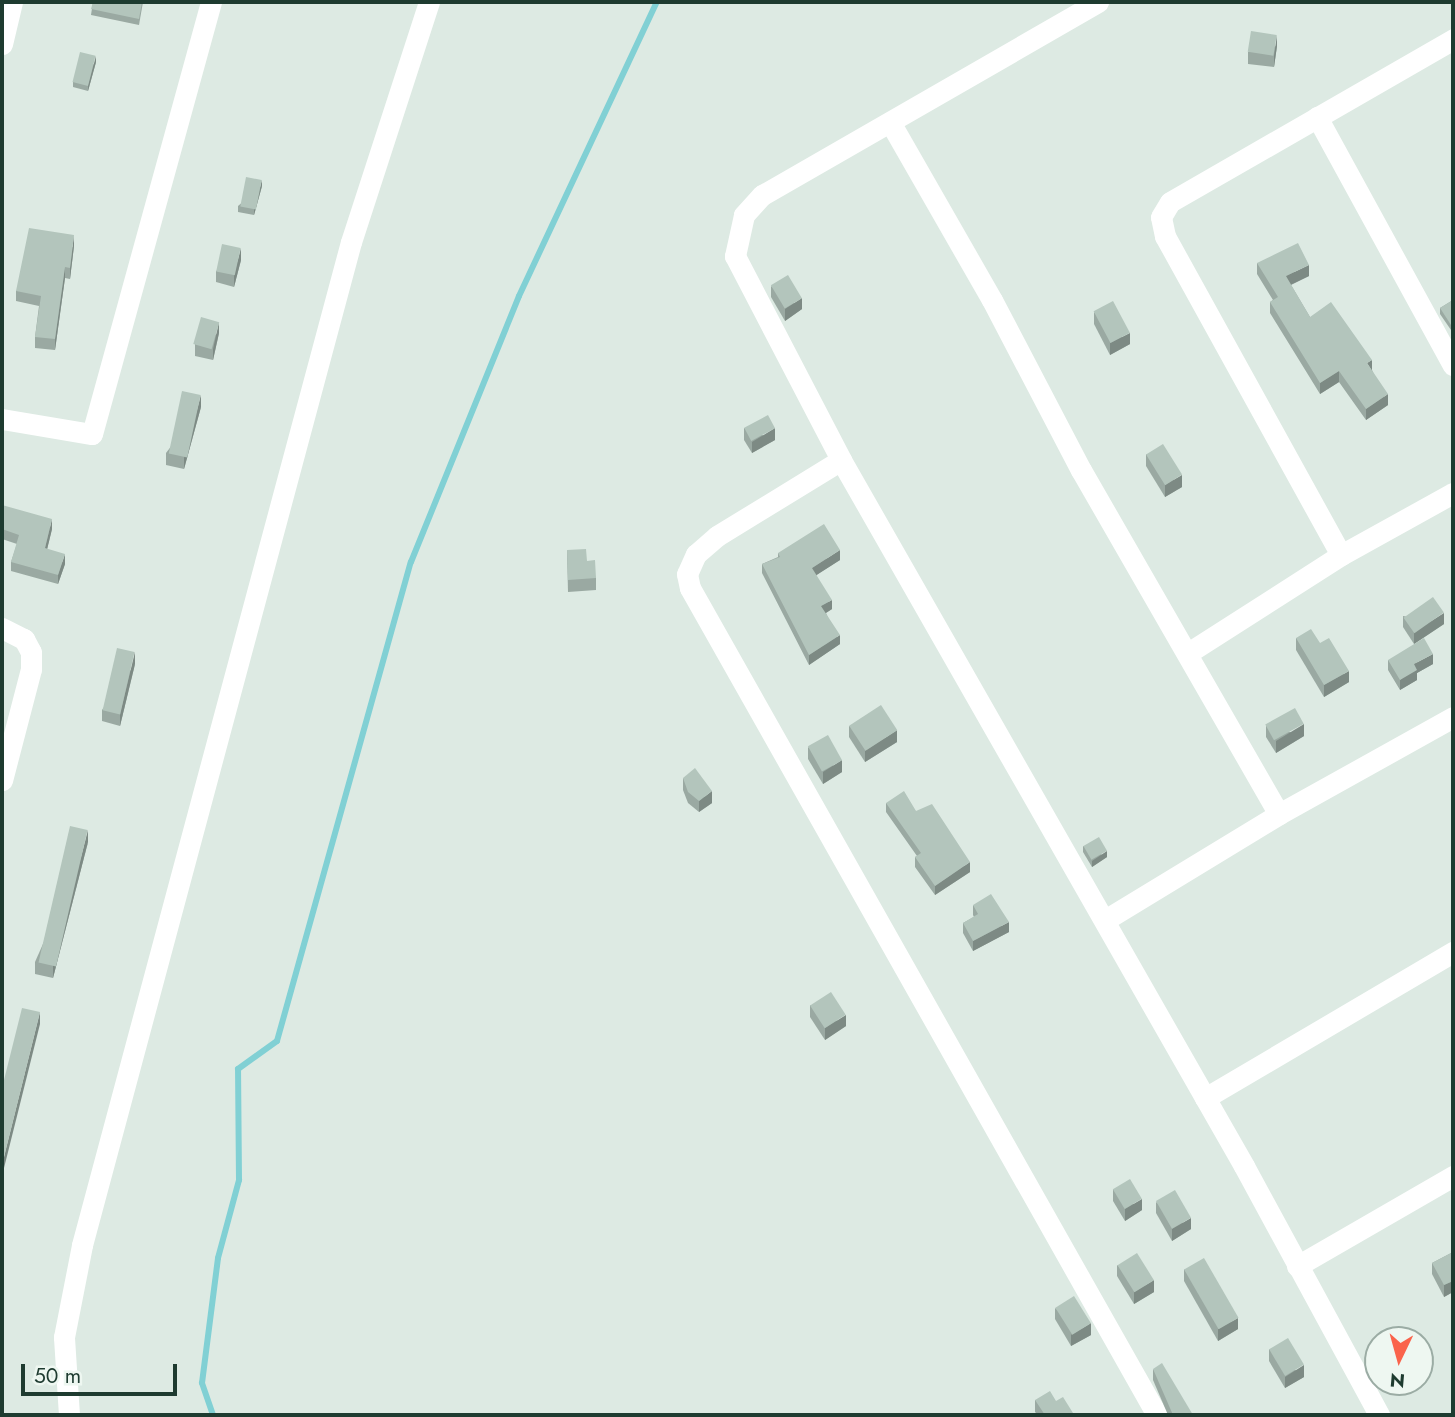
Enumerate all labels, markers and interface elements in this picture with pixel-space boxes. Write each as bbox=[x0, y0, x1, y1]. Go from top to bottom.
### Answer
north arrow bbox=[1364, 1326, 1434, 1396]
scale bar bbox=[24, 1350, 180, 1394]
text: 50 m bbox=[34, 1361, 81, 1391]
text: N bbox=[1389, 1366, 1406, 1395]

